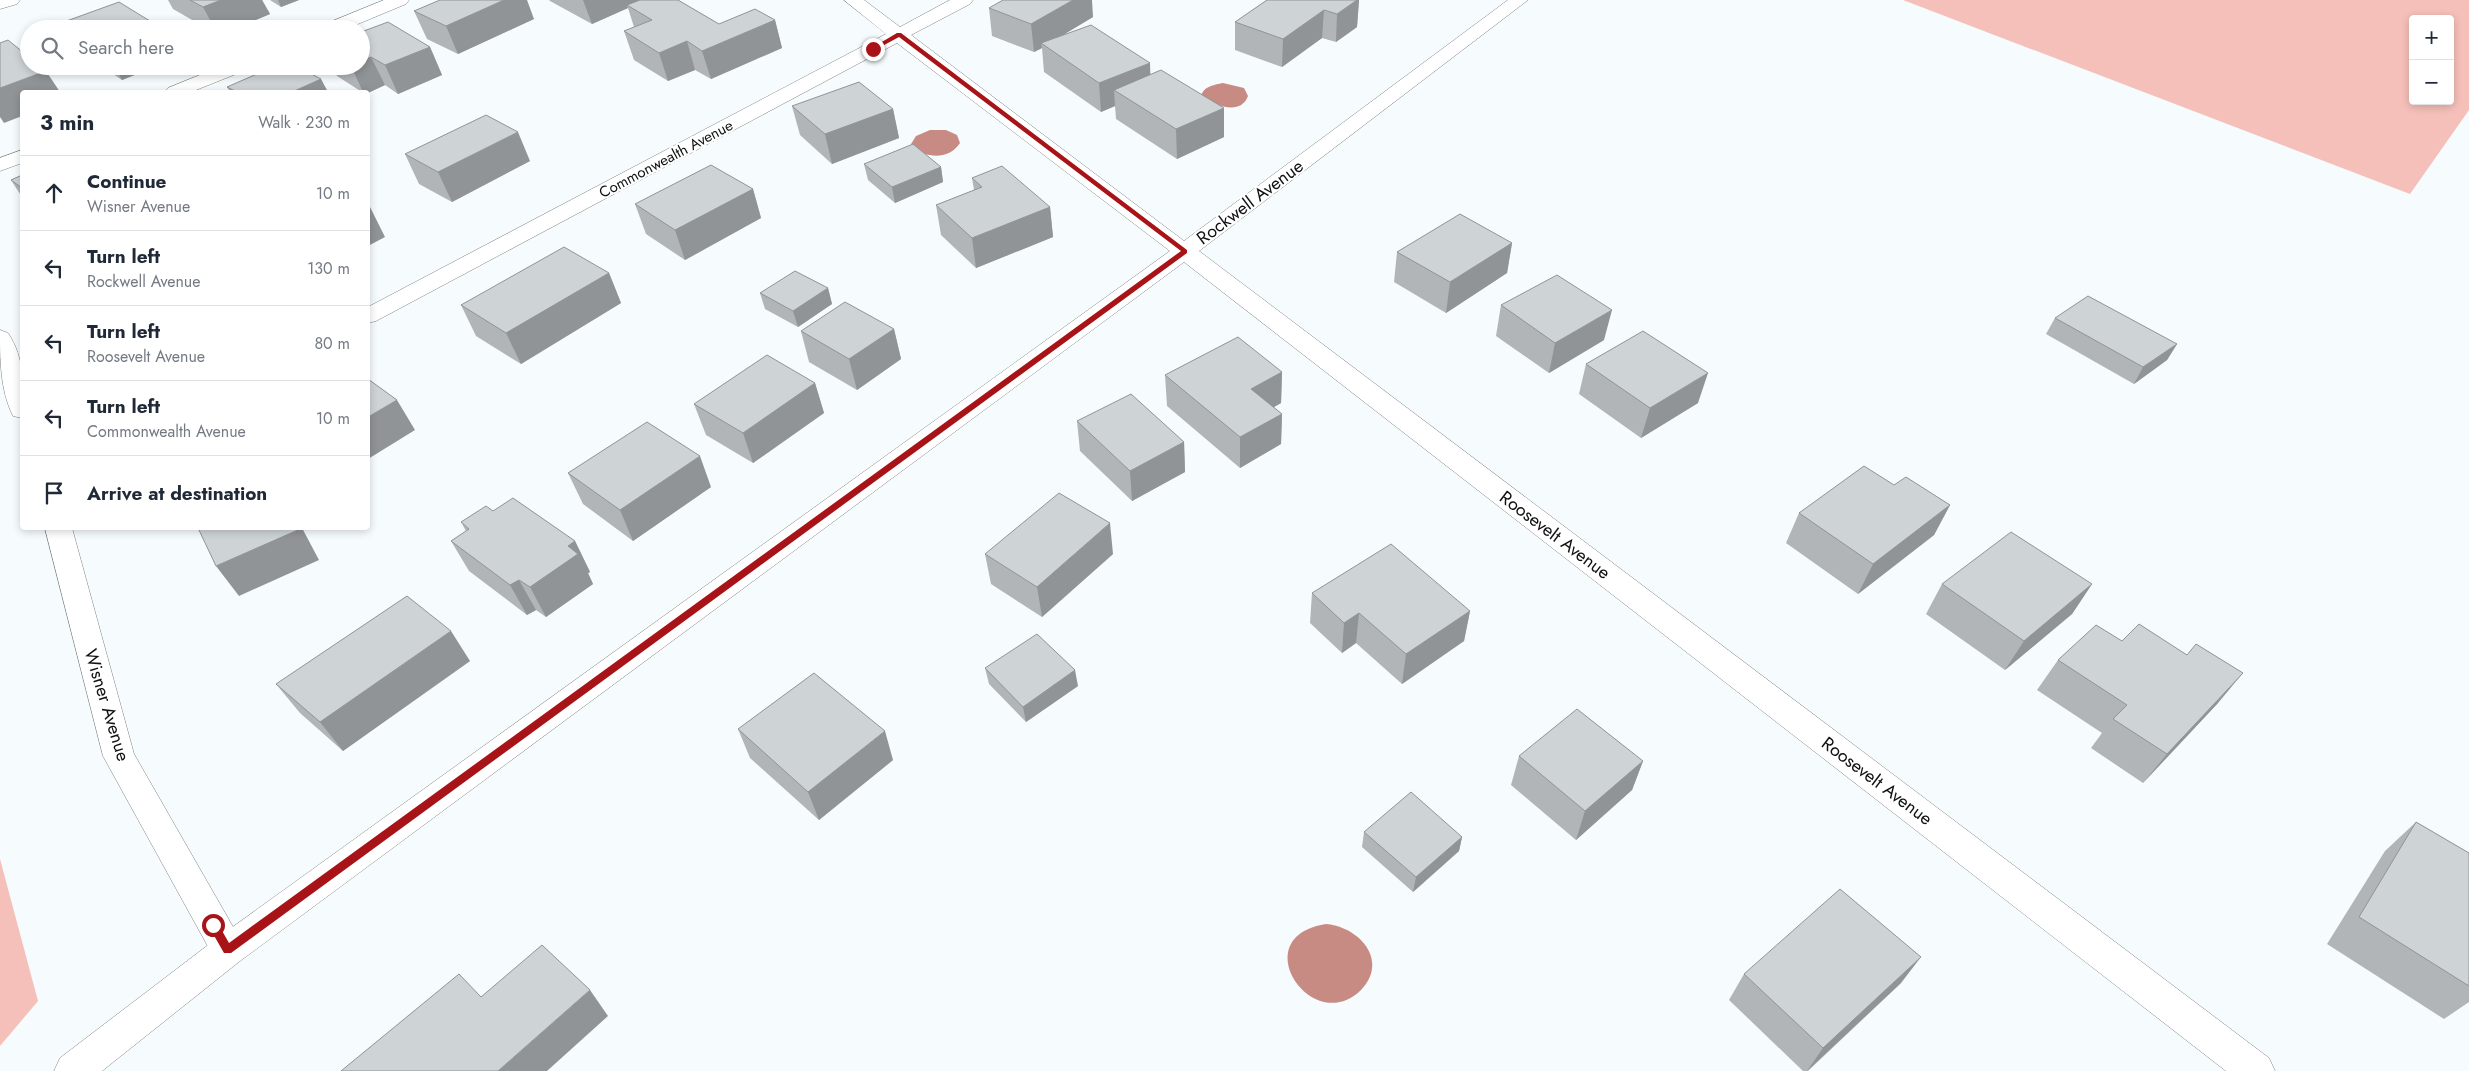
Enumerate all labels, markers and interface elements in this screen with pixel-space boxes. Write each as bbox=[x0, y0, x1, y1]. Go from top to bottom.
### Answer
map controls bbox=[2409, 15, 2454, 105]
button: + bbox=[2409, 15, 2454, 60]
search box bbox=[20, 20, 370, 75]
icon: search bbox=[38, 34, 66, 62]
text: Search here bbox=[78, 34, 174, 61]
route end bbox=[862, 38, 885, 61]
button: − bbox=[2409, 60, 2454, 105]
text: 3 min bbox=[40, 108, 94, 138]
text: Walk · 230 m bbox=[258, 111, 350, 134]
street label: Commonwealth Avenue bbox=[595, 114, 737, 204]
street label: Rockwell Avenue bbox=[1191, 153, 1309, 251]
text: Continue bbox=[87, 168, 166, 195]
icon: ahead bbox=[40, 179, 68, 207]
text: 10 m bbox=[316, 182, 350, 205]
text: Wisner Avenue bbox=[87, 195, 190, 218]
text: Turn left bbox=[87, 243, 160, 270]
icon: left bbox=[40, 254, 68, 282]
text: 130 m bbox=[307, 257, 350, 280]
text: Rockwell Avenue bbox=[87, 270, 201, 293]
text: Turn left bbox=[87, 318, 160, 345]
icon: left bbox=[40, 329, 68, 357]
text: 80 m bbox=[314, 332, 350, 355]
text: Roosevelt Avenue bbox=[87, 345, 205, 368]
text: Turn left bbox=[87, 393, 160, 420]
icon: left bbox=[40, 404, 68, 432]
text: 10 m bbox=[316, 407, 350, 430]
text: Commonwealth Avenue bbox=[87, 420, 246, 443]
icon: arrive bbox=[40, 479, 68, 507]
text: Arrive at destination bbox=[87, 480, 267, 507]
street label: Roosevelt Avenue bbox=[1494, 485, 1616, 585]
street label: Wisner Avenue bbox=[78, 646, 136, 764]
street label: Roosevelt Avenue bbox=[1816, 731, 1938, 831]
route start bbox=[202, 914, 225, 937]

